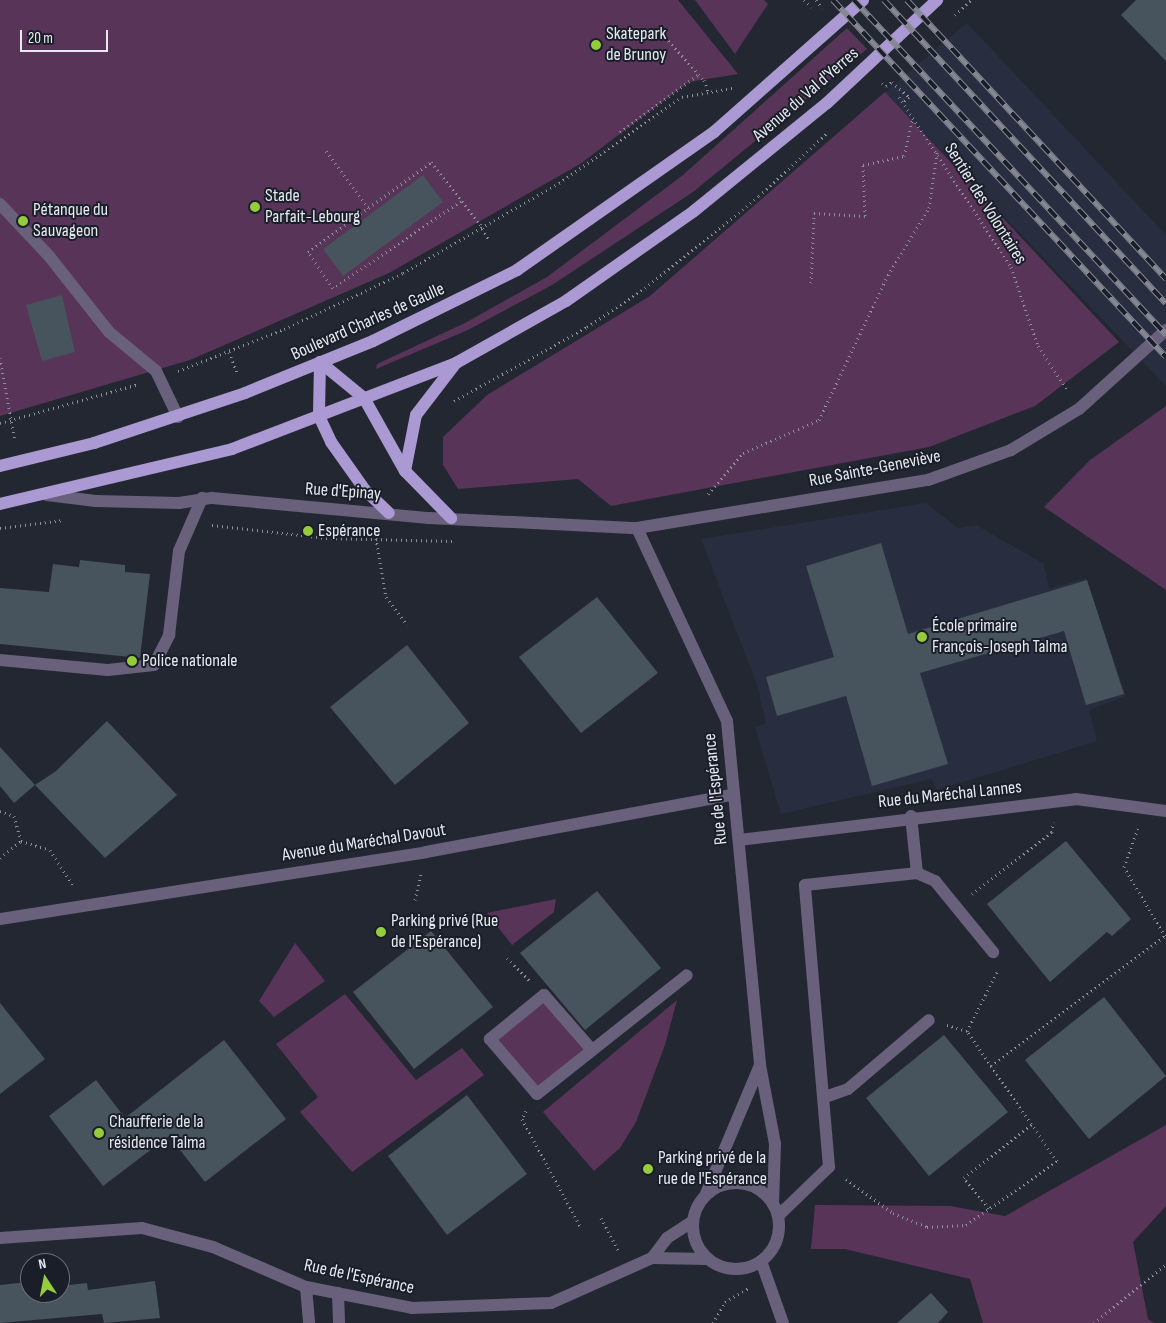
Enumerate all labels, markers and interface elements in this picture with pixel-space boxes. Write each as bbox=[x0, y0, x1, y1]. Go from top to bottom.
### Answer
scale bar bbox=[22, 20, 110, 52]
place label: Skatepark de Brunoy bbox=[606, 24, 666, 66]
text: 20 m bbox=[28, 29, 53, 48]
marker: Skatepark de Brunoy bbox=[590, 39, 602, 51]
street label: Avenue du Val d'Yerres bbox=[749, 43, 863, 147]
street label: Sentier des Volontaires bbox=[939, 139, 1031, 269]
place label: Stade Parfait-Lebourg bbox=[265, 186, 360, 228]
place label: Pétanque du Sauvageon bbox=[33, 200, 108, 242]
marker: Stade Parfait-Lebourg bbox=[249, 201, 261, 213]
marker: Pétanque du Sauvageon bbox=[17, 215, 29, 227]
street label: Boulevard Charles de Gaulle bbox=[288, 278, 448, 366]
street label: Rue Sainte-Geneviève bbox=[807, 446, 943, 492]
street label: Rue d'Epinay bbox=[304, 479, 382, 505]
place label: Espérance bbox=[318, 520, 380, 542]
marker: Espérance bbox=[302, 525, 314, 537]
place label: École primaire François-Joseph Talma bbox=[932, 616, 1067, 659]
marker: École primaire François-Joseph Talma bbox=[916, 631, 928, 643]
place label: Police nationale bbox=[142, 650, 238, 672]
marker: Police nationale bbox=[126, 655, 138, 667]
street label: Rue de l'Espérance bbox=[699, 732, 733, 846]
street label: Rue du Maréchal Lannes bbox=[877, 777, 1023, 813]
street label: Avenue du Maréchal Davout bbox=[281, 819, 447, 867]
place label: Parking privé (Rue de l'Espérance) bbox=[391, 911, 498, 954]
marker: Parking privé (Rue de l'Espérance) bbox=[375, 926, 387, 938]
place label: Chaufferie de la résidence Talma bbox=[109, 1112, 205, 1154]
marker: Chaufferie de la résidence Talma bbox=[93, 1127, 105, 1139]
place label: Parking privé de la rue de l'Espérance bbox=[658, 1148, 767, 1190]
marker: Parking privé de la rue de l'Espérance bbox=[642, 1163, 654, 1175]
north arrow bbox=[20, 1253, 70, 1303]
text: N bbox=[37, 1255, 48, 1273]
street label: Rue de l'Espérance bbox=[302, 1255, 416, 1299]

